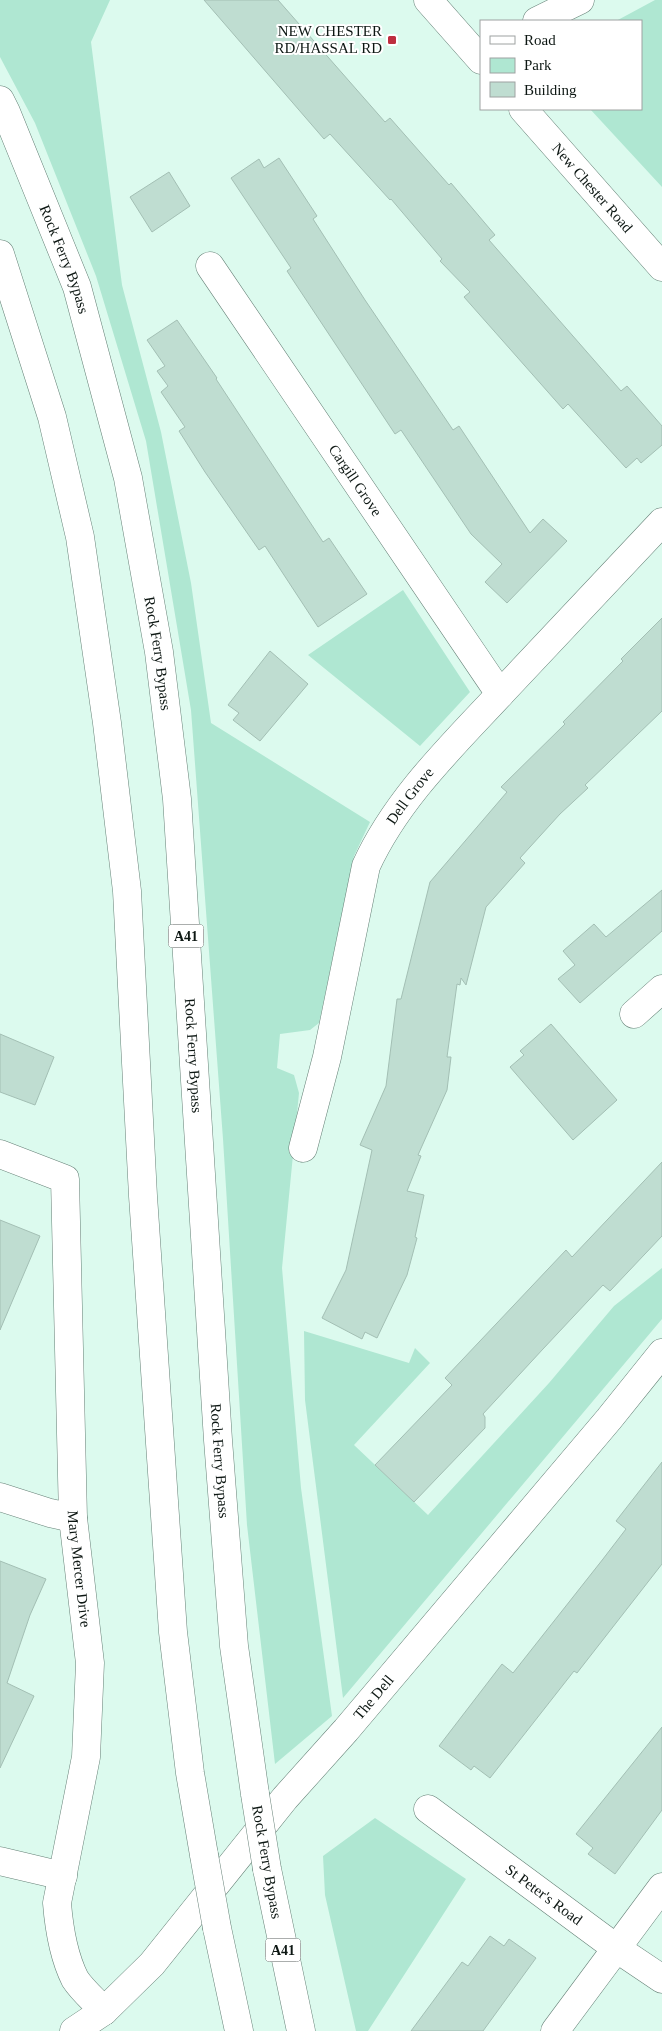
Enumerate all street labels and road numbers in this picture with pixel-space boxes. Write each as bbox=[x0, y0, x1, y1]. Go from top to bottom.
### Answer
street label: New Chester Road bbox=[549, 140, 636, 236]
street label: Rock Ferry Bypass bbox=[37, 203, 92, 316]
street label: Cargill Grove bbox=[325, 442, 385, 519]
street label: Rock Ferry Bypass bbox=[141, 595, 174, 712]
street label: Dell Grove bbox=[383, 764, 437, 827]
road number: A41 bbox=[168, 924, 204, 948]
street label: Rock Ferry Bypass bbox=[182, 998, 205, 1114]
street label: Rock Ferry Bypass bbox=[208, 1403, 232, 1519]
street label: Mary Mercer Drive bbox=[65, 1510, 94, 1629]
street label: The Dell bbox=[350, 1672, 397, 1723]
street label: Rock Ferry Bypass bbox=[249, 1804, 285, 1920]
street label: St Peter's Road bbox=[502, 1861, 586, 1928]
road number: A41 bbox=[266, 1938, 300, 1962]

